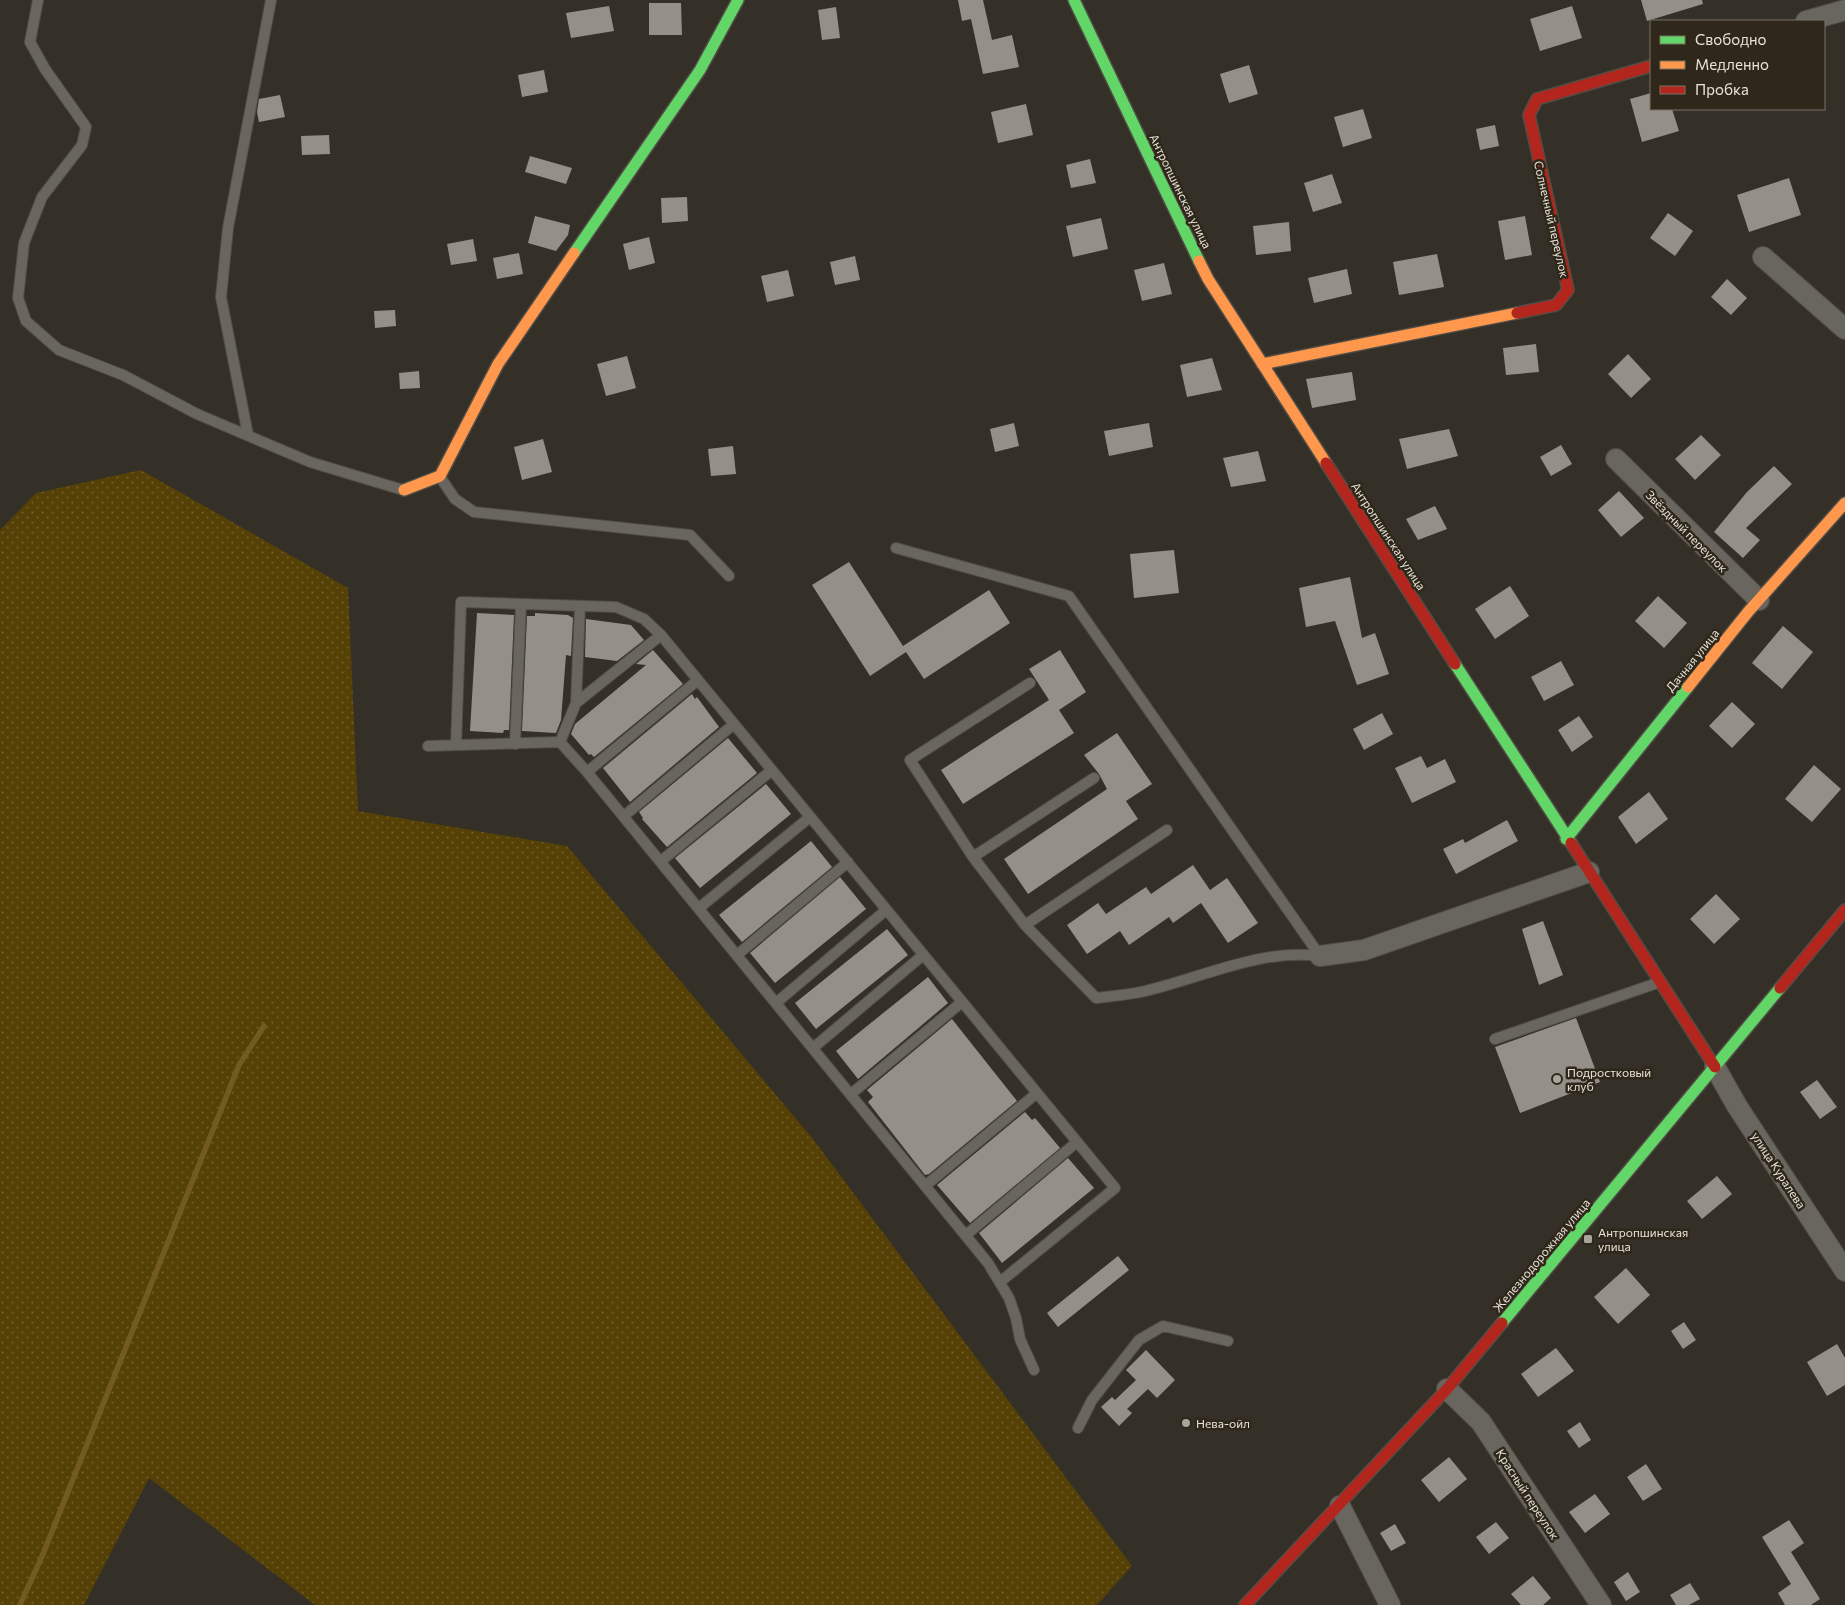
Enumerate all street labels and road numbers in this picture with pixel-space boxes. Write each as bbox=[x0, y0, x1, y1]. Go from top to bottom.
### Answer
street label: Антропшинская улица bbox=[1147, 132, 1215, 250]
street label: Солнечный переулок bbox=[1532, 159, 1572, 279]
street label: Антропшинская улица bbox=[1349, 480, 1429, 592]
street label: Звёздный переулок bbox=[1643, 487, 1731, 575]
street label: Дачная улица bbox=[1662, 626, 1722, 694]
street label: улица Куралева bbox=[1749, 1129, 1809, 1211]
street label: Железнодорожная улица bbox=[1490, 1196, 1592, 1314]
street label: Красный переулок bbox=[1494, 1446, 1563, 1542]

